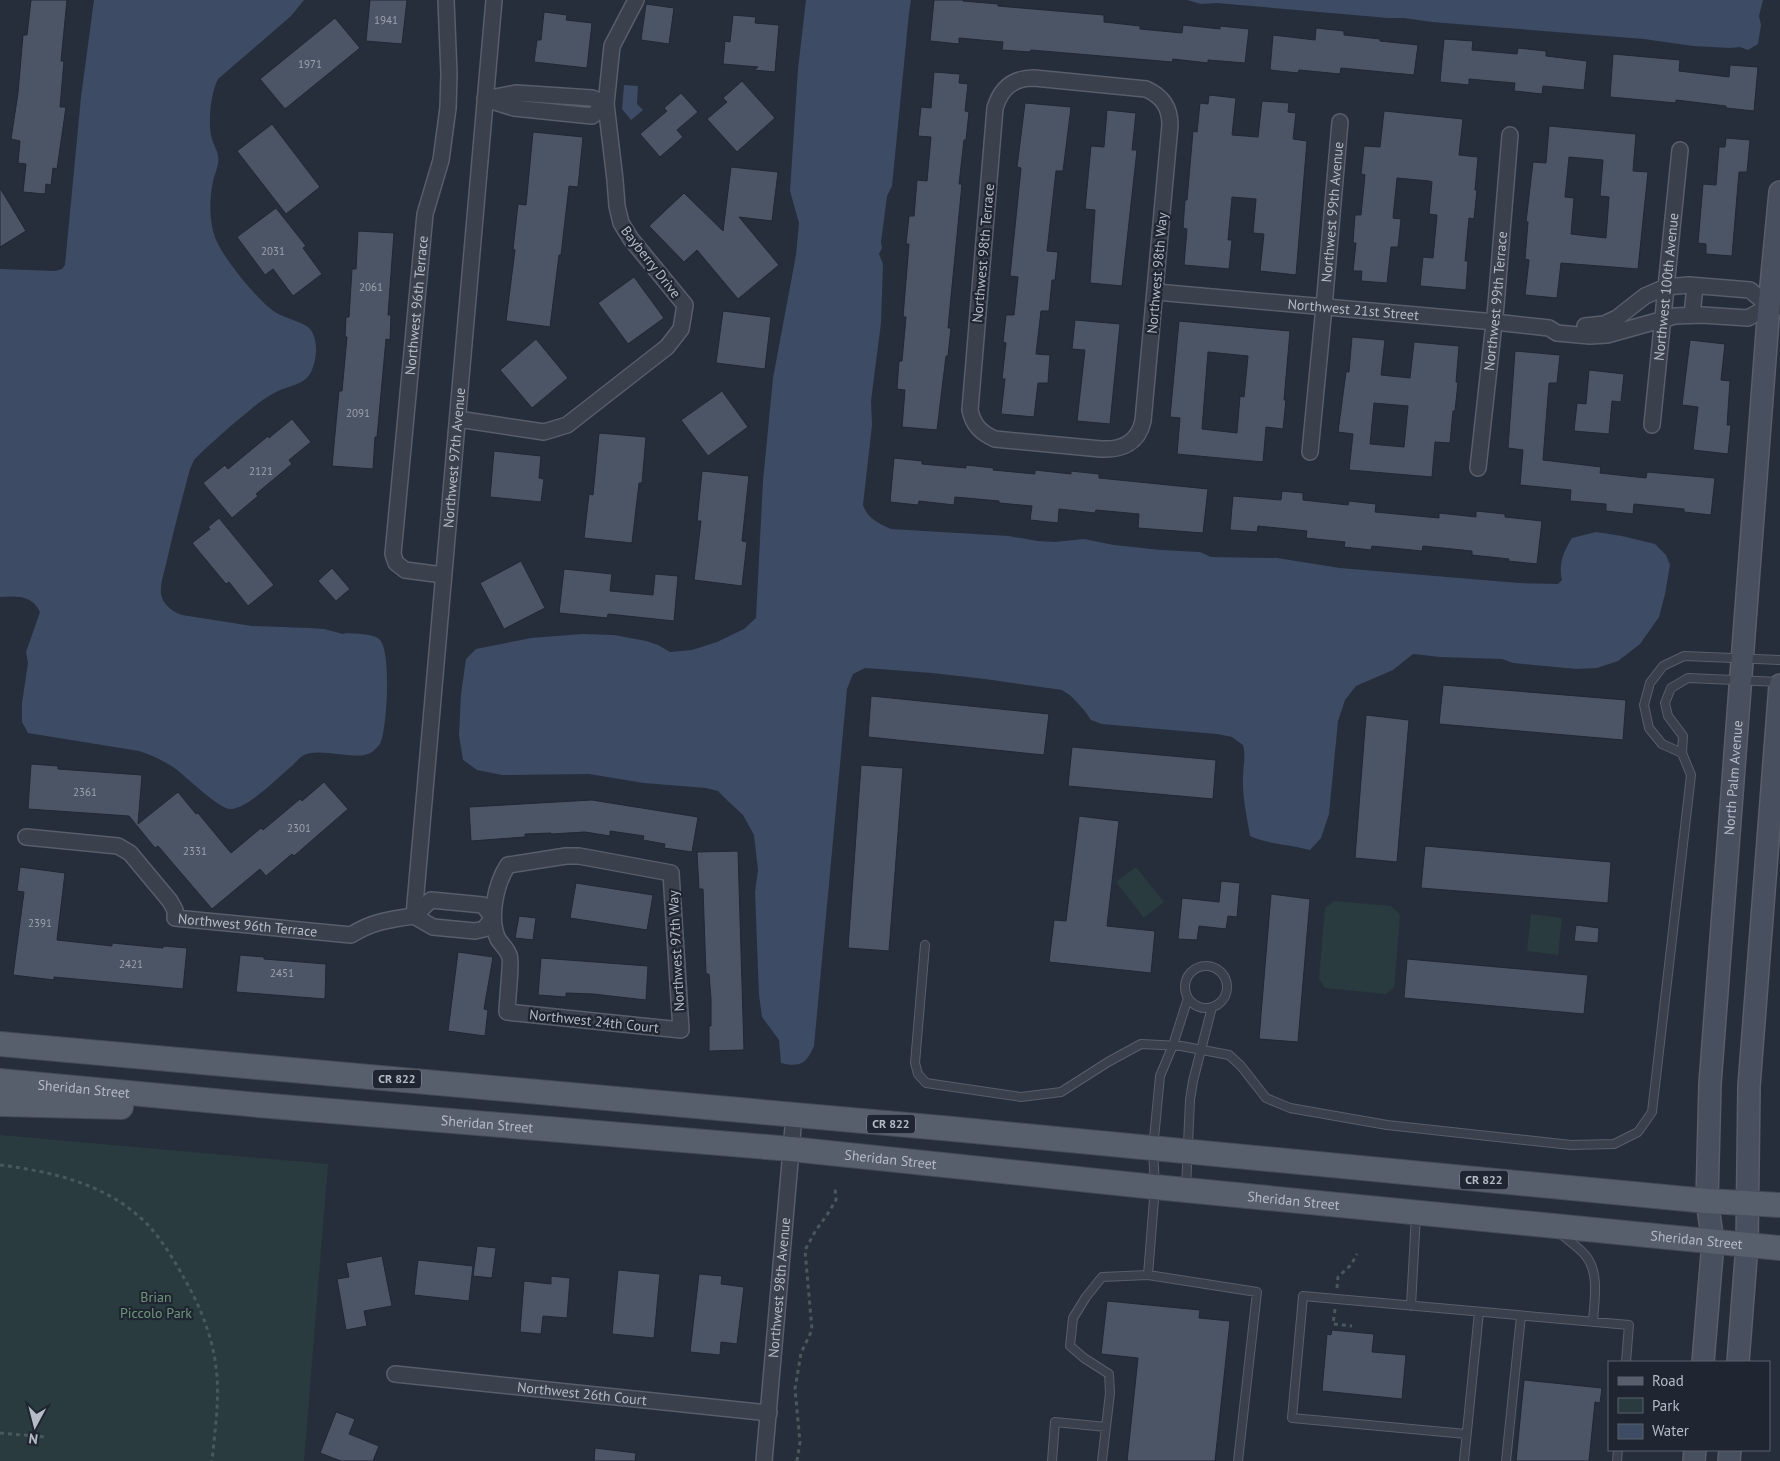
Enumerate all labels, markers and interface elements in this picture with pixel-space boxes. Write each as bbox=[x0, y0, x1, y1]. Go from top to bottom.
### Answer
house number: 1941 bbox=[374, 13, 398, 27]
house number: 1971 bbox=[298, 57, 322, 71]
street label: Northwest 99th Avenue bbox=[1317, 141, 1347, 283]
street label: Northwest 98th Terrace bbox=[968, 183, 998, 323]
street label: Northwest 98th Way bbox=[1143, 211, 1171, 334]
street label: Northwest 100th Avenue bbox=[1650, 212, 1683, 362]
street label: Bayberry Drive bbox=[617, 222, 685, 302]
street label: Northwest 99th Terrace bbox=[1480, 231, 1511, 372]
street label: Northwest 96th Terrace bbox=[401, 235, 432, 376]
house number: 2031 bbox=[261, 244, 285, 258]
house number: 2061 bbox=[359, 280, 383, 294]
street label: Northwest 21st Street bbox=[1287, 295, 1420, 324]
street label: Northwest 97th Avenue bbox=[439, 387, 469, 529]
house number: 2091 bbox=[346, 406, 370, 420]
house number: 2121 bbox=[249, 464, 273, 478]
street label: North Palm Avenue bbox=[1720, 720, 1747, 836]
house number: 2361 bbox=[73, 785, 97, 799]
house number: 2301 bbox=[287, 821, 311, 835]
house number: 2331 bbox=[183, 844, 207, 858]
street label: Northwest 97th Way bbox=[664, 889, 688, 1012]
street label: Northwest 96th Terrace bbox=[177, 909, 318, 941]
house number: 2391 bbox=[28, 916, 52, 930]
house number: 2421 bbox=[119, 957, 143, 971]
house number: 2451 bbox=[270, 966, 294, 980]
street label: Northwest 24th Court bbox=[528, 1005, 660, 1037]
road number: CR 822 bbox=[373, 1070, 421, 1088]
street label: Sheridan Street bbox=[37, 1076, 131, 1102]
street label: Sheridan Street bbox=[440, 1111, 534, 1137]
road number: CR 822 bbox=[867, 1114, 915, 1134]
street label: Sheridan Street bbox=[844, 1146, 938, 1173]
road number: CR 822 bbox=[1460, 1170, 1508, 1190]
street label: Sheridan Street bbox=[1247, 1187, 1341, 1214]
street label: Northwest 98th Avenue bbox=[764, 1217, 794, 1359]
street label: Sheridan Street bbox=[1650, 1226, 1744, 1253]
park label: Brian Piccolo Park bbox=[120, 1288, 192, 1322]
legend bbox=[1608, 1361, 1770, 1451]
text: Road bbox=[1652, 1371, 1684, 1390]
street label: Northwest 26th Court bbox=[516, 1378, 648, 1409]
text: Park bbox=[1652, 1396, 1680, 1415]
north arrow bbox=[10, 1401, 60, 1451]
text: Water bbox=[1652, 1421, 1689, 1440]
text: N bbox=[28, 1429, 39, 1448]

